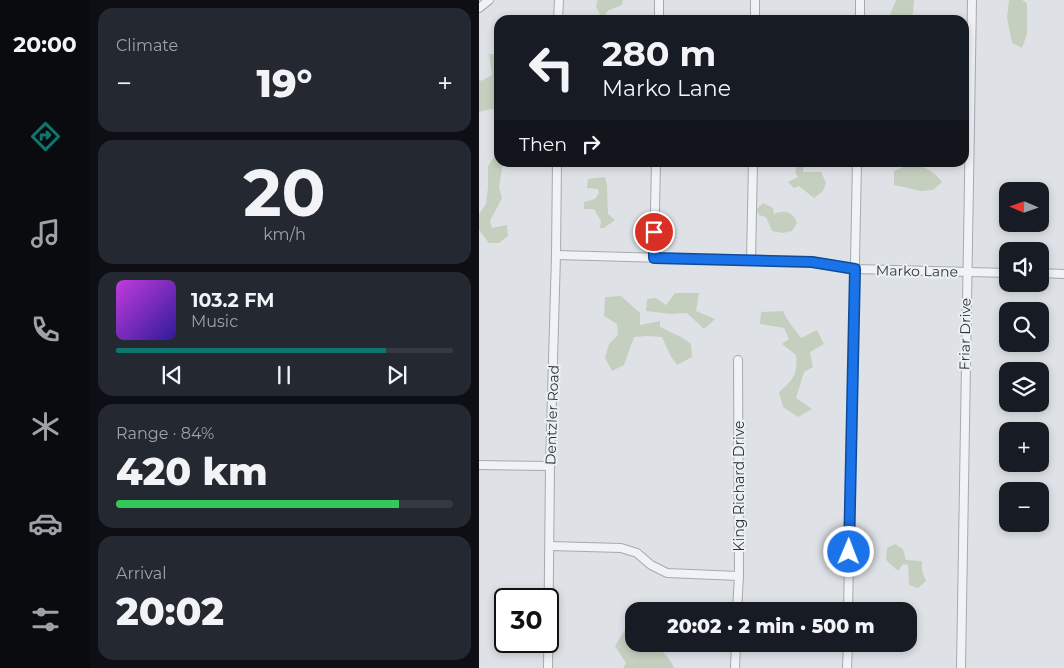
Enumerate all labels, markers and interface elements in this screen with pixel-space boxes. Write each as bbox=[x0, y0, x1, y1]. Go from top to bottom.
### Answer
text: 20:00 bbox=[13, 31, 77, 58]
text: 280 m bbox=[602, 32, 716, 75]
icon: left bbox=[519, 35, 584, 100]
text: Climate bbox=[116, 36, 178, 55]
text: 19° bbox=[257, 60, 312, 107]
text: − bbox=[116, 66, 132, 100]
text: + bbox=[437, 66, 453, 100]
text: Marko Lane bbox=[602, 75, 731, 102]
icon: directions bbox=[28, 119, 63, 154]
icon: right bbox=[577, 130, 605, 158]
text: Then bbox=[519, 133, 567, 156]
text: 20 bbox=[243, 153, 326, 232]
north arrow bbox=[999, 182, 1049, 232]
map controls bbox=[999, 182, 1049, 532]
pin bbox=[633, 211, 675, 253]
icon: music bbox=[28, 216, 63, 251]
icon: arrive bbox=[640, 218, 668, 246]
text: km/h bbox=[263, 225, 306, 244]
button: sound bbox=[999, 242, 1049, 292]
street label: Marko Lane bbox=[876, 261, 958, 281]
text: 103.2 FM bbox=[191, 289, 274, 312]
street label: Friar Drive bbox=[955, 298, 975, 370]
button: search bbox=[999, 302, 1049, 352]
icon: phone bbox=[28, 312, 63, 347]
text: Music bbox=[191, 312, 238, 331]
icon: previous bbox=[158, 361, 186, 389]
icon: pause bbox=[270, 361, 298, 389]
icon: next bbox=[383, 361, 411, 389]
button: layers bbox=[999, 362, 1049, 412]
street label: Dentzler Road bbox=[541, 364, 563, 466]
icon: climate bbox=[28, 409, 63, 444]
street label: King Richard Drive bbox=[730, 420, 748, 552]
button: + bbox=[999, 422, 1049, 472]
text: Range · 84% bbox=[116, 424, 214, 443]
text: 420 km bbox=[116, 448, 268, 495]
button: − bbox=[999, 482, 1049, 532]
icon: car bbox=[28, 506, 63, 541]
position arrow bbox=[822, 525, 874, 577]
text: Arrival bbox=[116, 564, 166, 583]
text: 20:02 bbox=[116, 588, 224, 635]
speed limit sign: 30 bbox=[494, 588, 559, 653]
icon: filters bbox=[28, 602, 63, 637]
text: 20:02 · 2 min · 500 m bbox=[667, 615, 875, 638]

